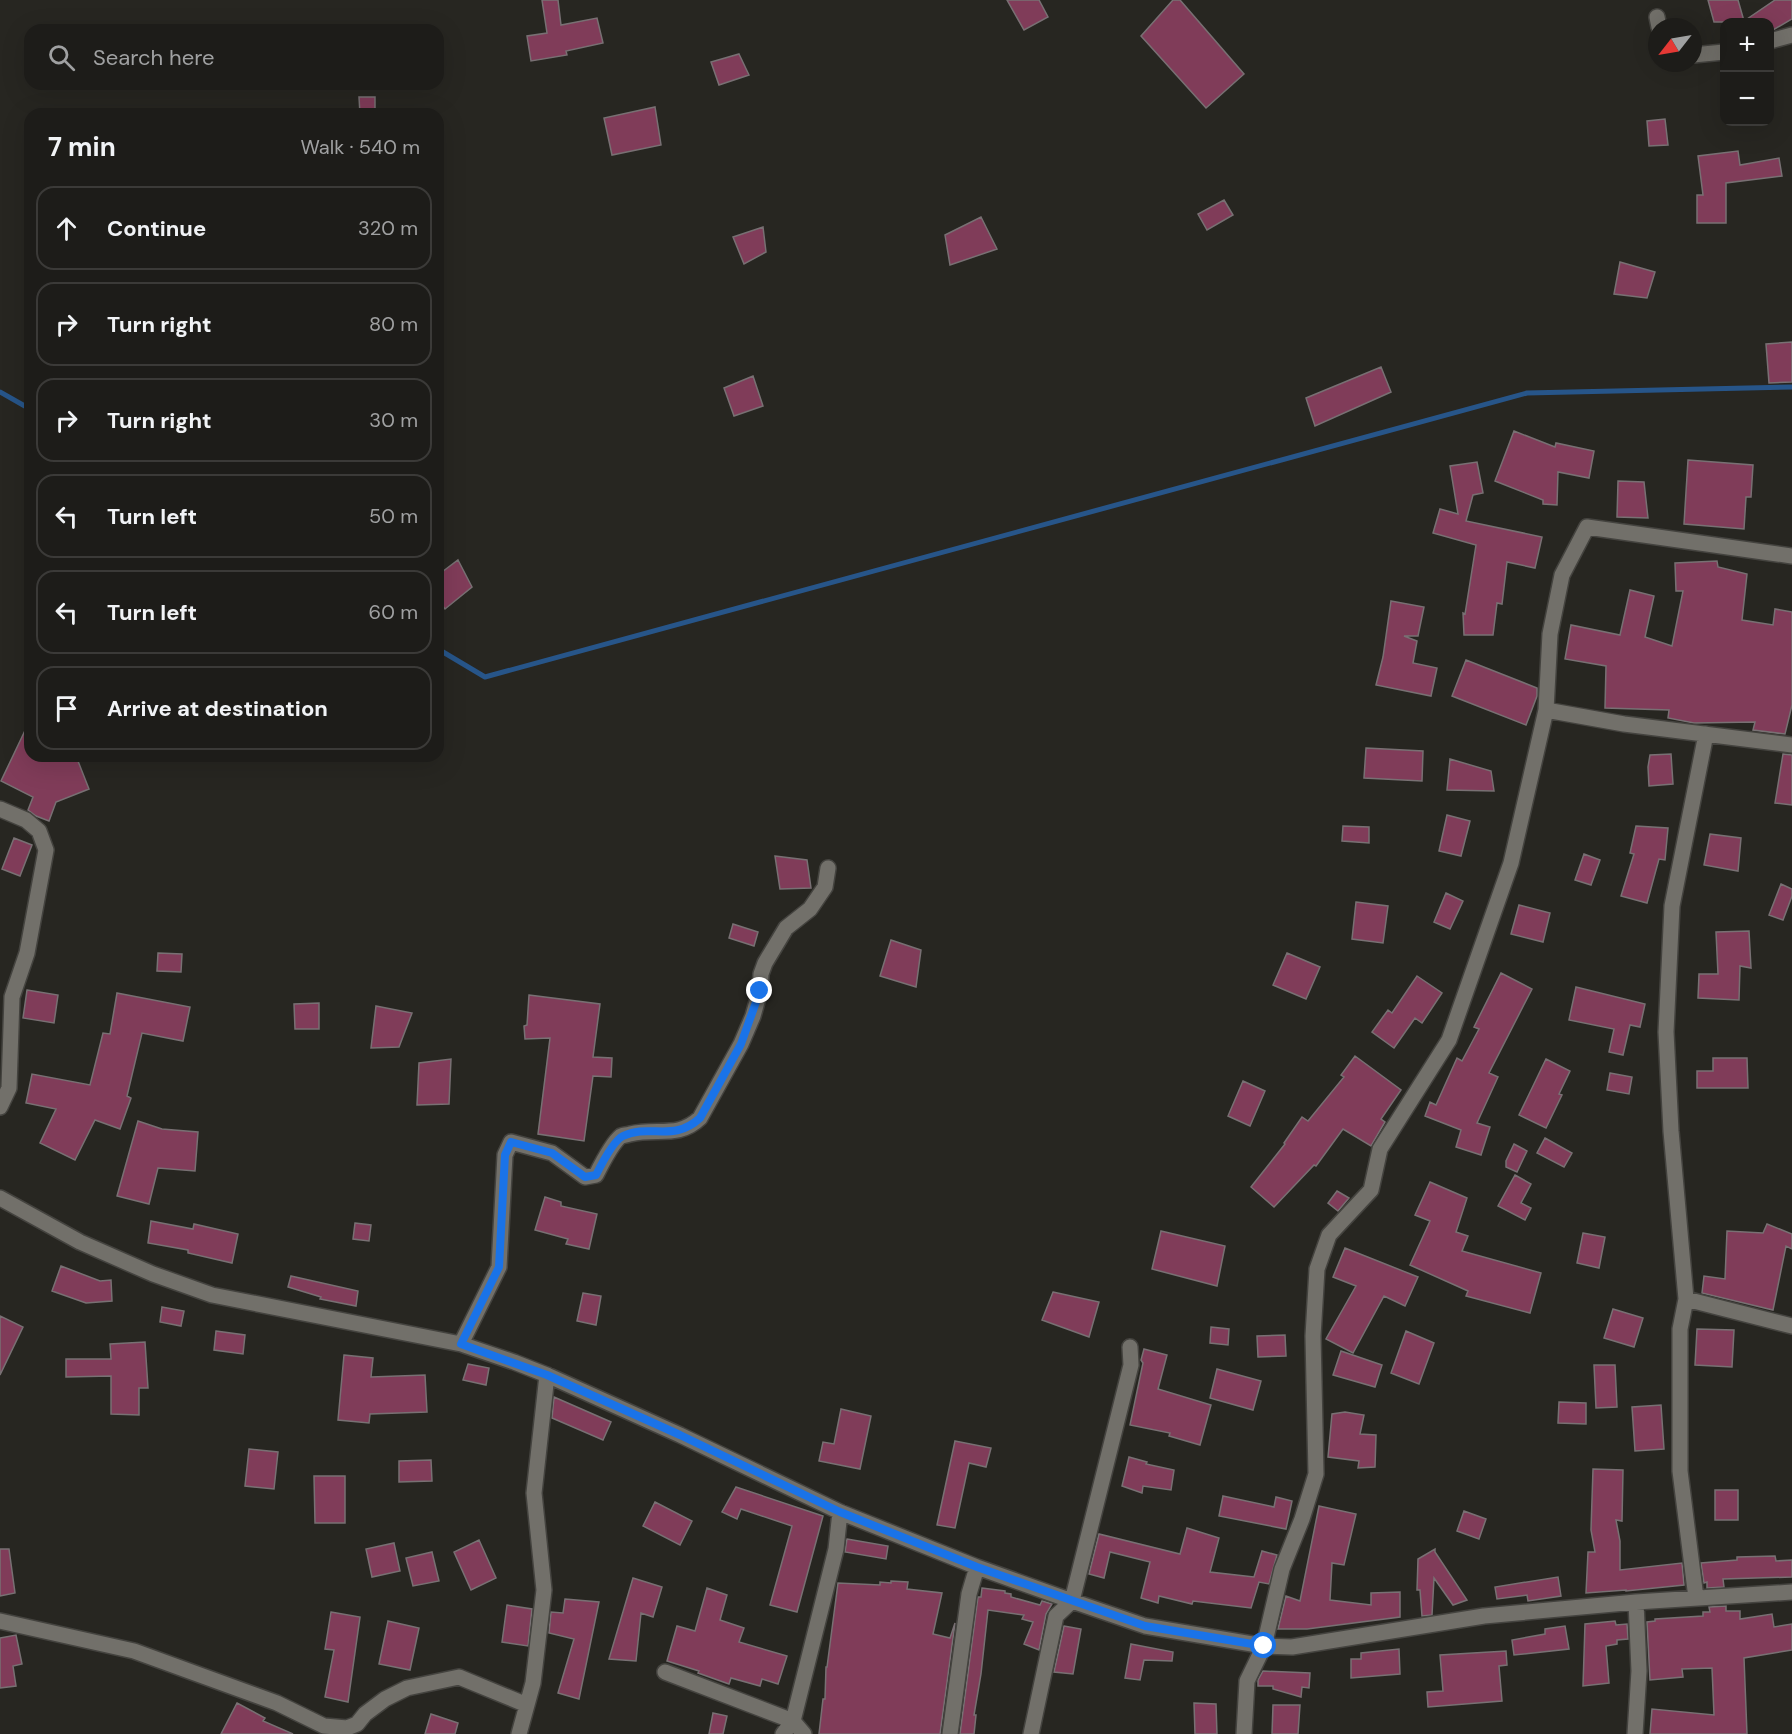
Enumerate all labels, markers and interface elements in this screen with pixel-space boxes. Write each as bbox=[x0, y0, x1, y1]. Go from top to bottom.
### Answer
north arrow bbox=[1648, 18, 1702, 72]
map controls bbox=[1720, 18, 1774, 126]
button: + bbox=[1720, 18, 1774, 72]
search box bbox=[24, 24, 444, 90]
icon: search bbox=[45, 41, 78, 74]
text: Search here bbox=[93, 43, 214, 72]
button: − bbox=[1720, 72, 1774, 126]
text: 7 min bbox=[48, 130, 116, 164]
text: Walk · 540 m bbox=[300, 134, 420, 160]
icon: ahead bbox=[50, 212, 83, 245]
text: Continue bbox=[107, 214, 206, 243]
text: 320 m bbox=[358, 215, 418, 241]
icon: right bbox=[50, 308, 83, 341]
text: Turn right bbox=[107, 310, 212, 339]
text: 80 m bbox=[369, 311, 418, 337]
icon: right bbox=[50, 404, 83, 437]
text: Turn right bbox=[107, 406, 212, 435]
text: 30 m bbox=[369, 407, 418, 433]
icon: left bbox=[50, 500, 83, 533]
text: Turn left bbox=[107, 502, 197, 531]
text: 50 m bbox=[369, 503, 418, 529]
icon: left bbox=[50, 596, 83, 629]
text: Turn left bbox=[107, 598, 197, 627]
text: 60 m bbox=[369, 599, 418, 625]
icon: arrive bbox=[50, 692, 83, 725]
text: Arrive at destination bbox=[107, 694, 328, 723]
route end bbox=[746, 977, 772, 1003]
route start bbox=[1250, 1632, 1276, 1658]

